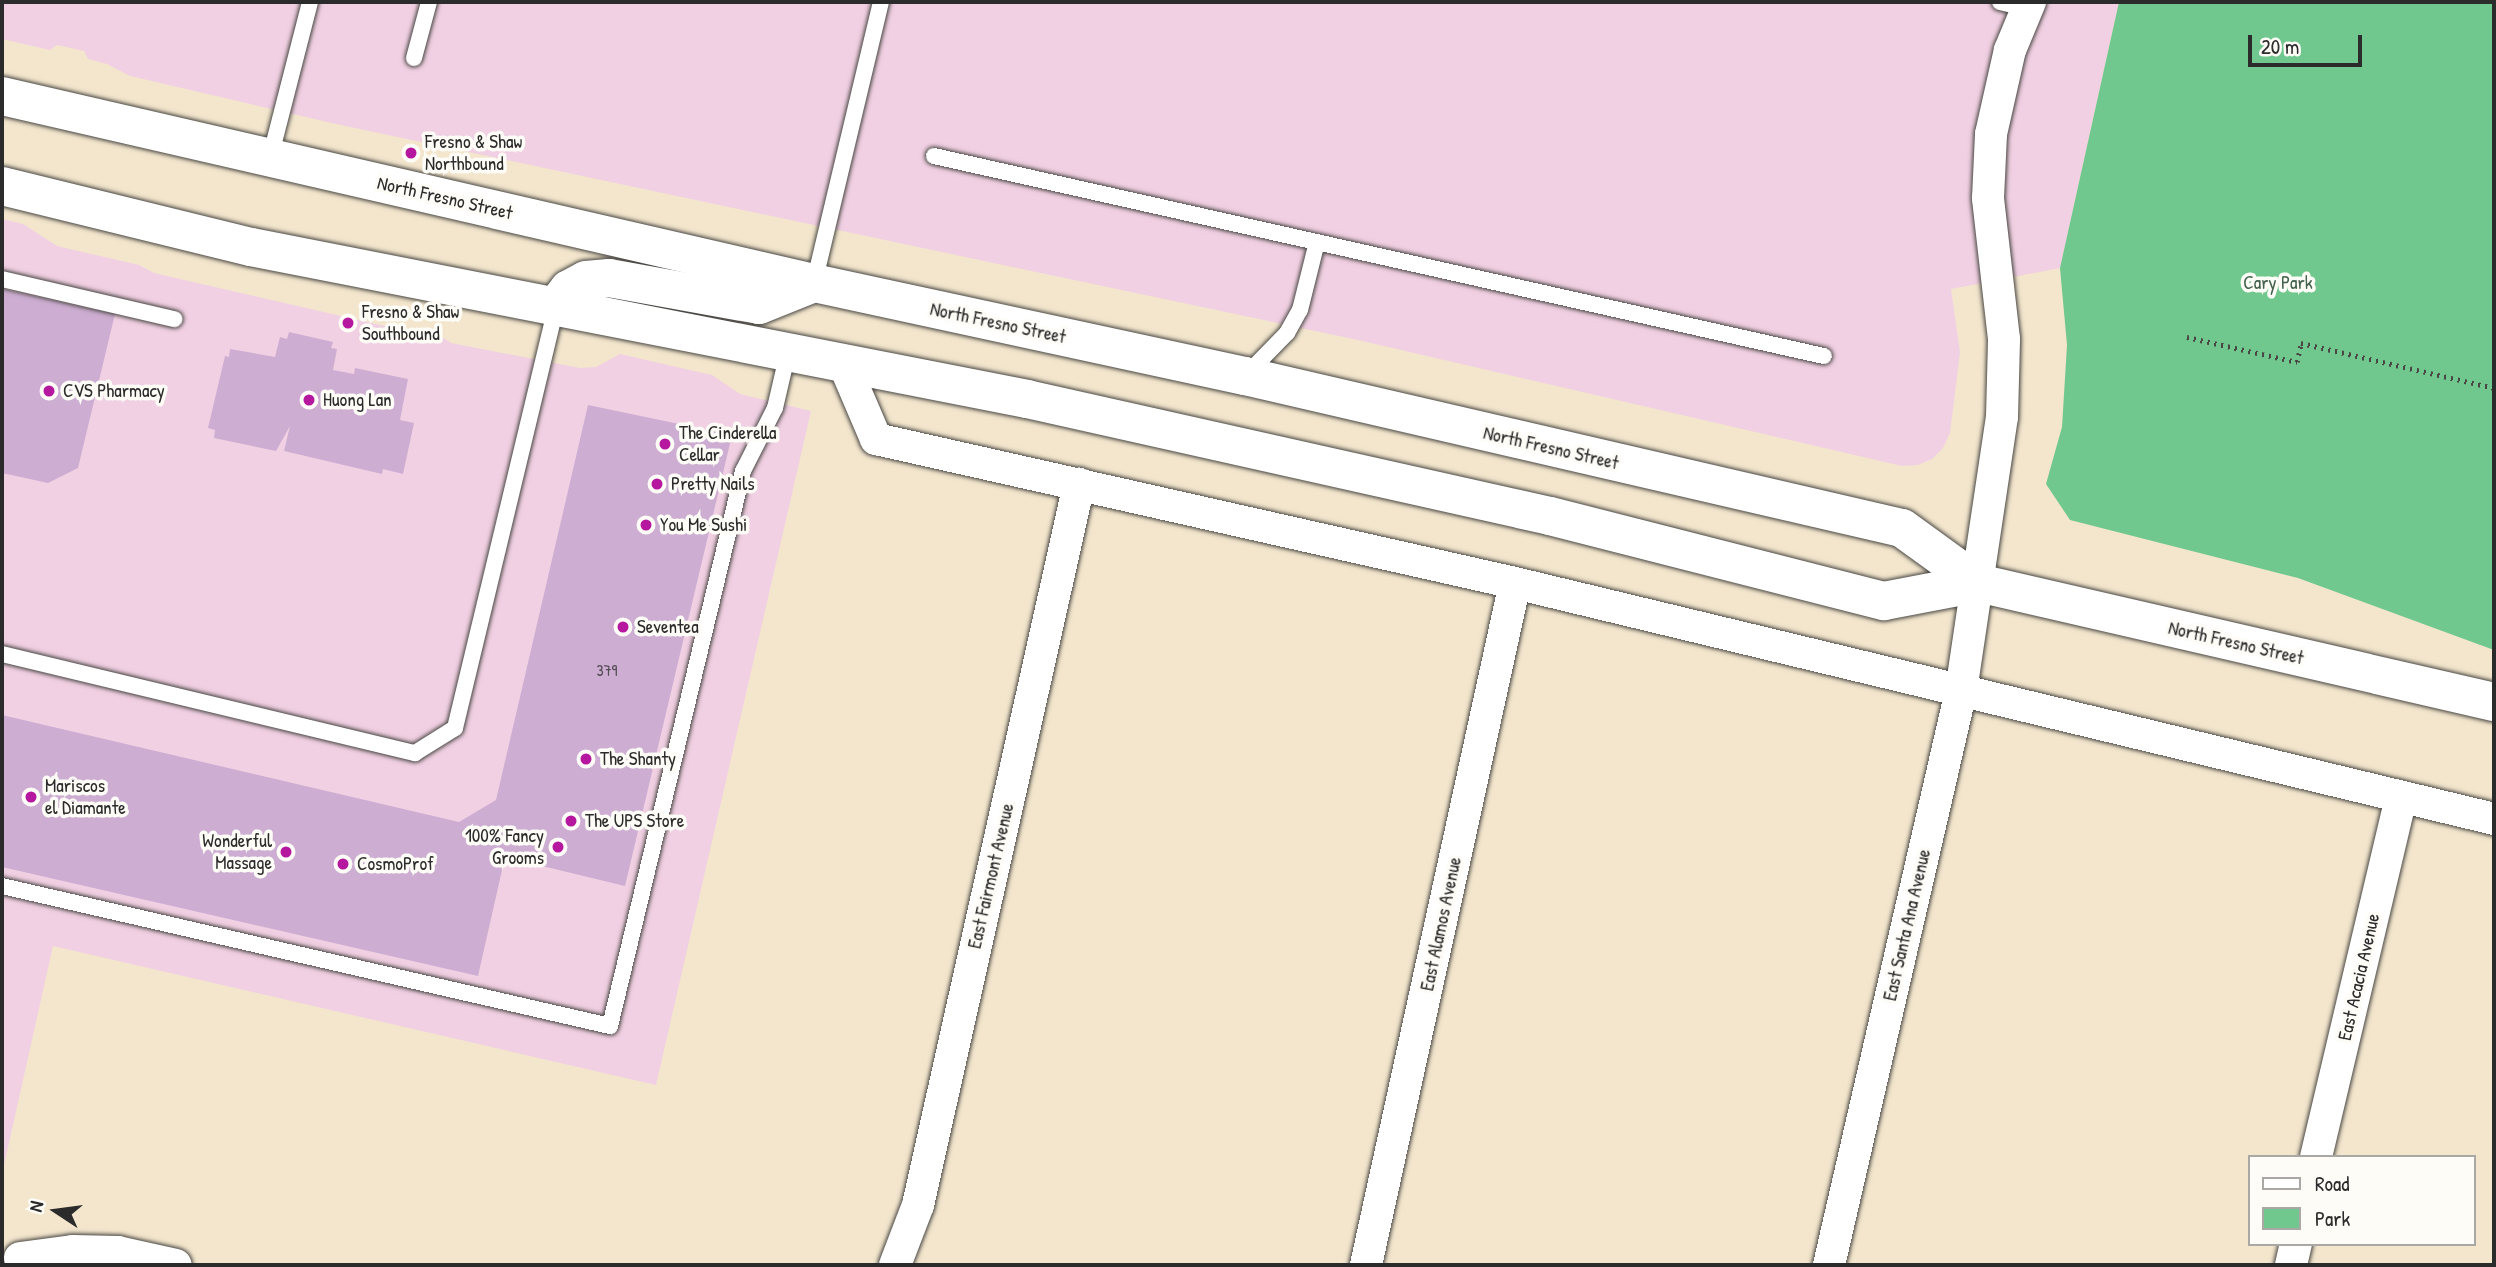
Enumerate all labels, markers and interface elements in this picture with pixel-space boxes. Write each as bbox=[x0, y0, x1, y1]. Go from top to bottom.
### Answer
scale bar bbox=[2251, 21, 2365, 65]
text: 20 m bbox=[2261, 32, 2299, 61]
place label: Fresno & Shaw Northbound bbox=[425, 131, 522, 175]
marker: Fresno & Shaw Northbound bbox=[403, 145, 419, 161]
street label: North Fresno Street bbox=[375, 171, 515, 225]
park label: Cary Park bbox=[2243, 272, 2313, 294]
street label: North Fresno Street bbox=[928, 297, 1068, 349]
place label: Fresno & Shaw Southbound bbox=[362, 301, 459, 345]
marker: Fresno & Shaw Southbound bbox=[340, 315, 356, 331]
place label: CVS Pharmacy bbox=[63, 380, 165, 402]
marker: CVS Pharmacy bbox=[41, 383, 57, 399]
place label: Huong Lan bbox=[323, 389, 392, 411]
marker: Huong Lan bbox=[301, 392, 317, 408]
street label: North Fresno Street bbox=[1481, 421, 1621, 475]
place label: The Cinderella Cellar bbox=[679, 422, 777, 466]
marker: The Cinderella Cellar bbox=[657, 436, 673, 452]
place label: Pretty Nails bbox=[671, 473, 755, 495]
marker: Pretty Nails bbox=[649, 476, 665, 492]
place label: You Me Sushi bbox=[660, 514, 747, 536]
marker: You Me Sushi bbox=[638, 517, 654, 533]
place label: Seventea bbox=[637, 616, 699, 638]
street label: North Fresno Street bbox=[2166, 616, 2306, 670]
marker: Seventea bbox=[615, 619, 631, 635]
house number: 379 bbox=[597, 660, 617, 680]
place label: The Shanty bbox=[600, 748, 676, 770]
marker: The Shanty bbox=[578, 751, 594, 767]
place label: Mariscos el Diamante bbox=[45, 775, 126, 819]
marker: Mariscos el Diamante bbox=[23, 789, 39, 805]
street label: East Fairmont Avenue bbox=[963, 801, 1019, 951]
place label: The UPS Store bbox=[585, 810, 684, 832]
marker: The UPS Store bbox=[563, 813, 579, 829]
place label: 100% Fancy Grooms bbox=[465, 825, 544, 869]
place label: Wonderful Massage bbox=[202, 830, 272, 874]
marker: 100% Fancy Grooms bbox=[550, 839, 566, 855]
marker: Wonderful Massage bbox=[278, 844, 294, 860]
street label: East Santa Ana Avenue bbox=[1878, 847, 1936, 1003]
place label: CosmoProf bbox=[357, 853, 434, 875]
street label: East Alamos Avenue bbox=[1416, 855, 1466, 993]
marker: CosmoProf bbox=[335, 856, 351, 872]
street label: East Acacia Avenue bbox=[2333, 911, 2385, 1043]
legend bbox=[2248, 1155, 2475, 1246]
text: Road bbox=[2315, 1169, 2349, 1198]
north arrow bbox=[21, 1176, 91, 1246]
text: N bbox=[22, 1198, 49, 1214]
text: Park bbox=[2315, 1204, 2350, 1233]

